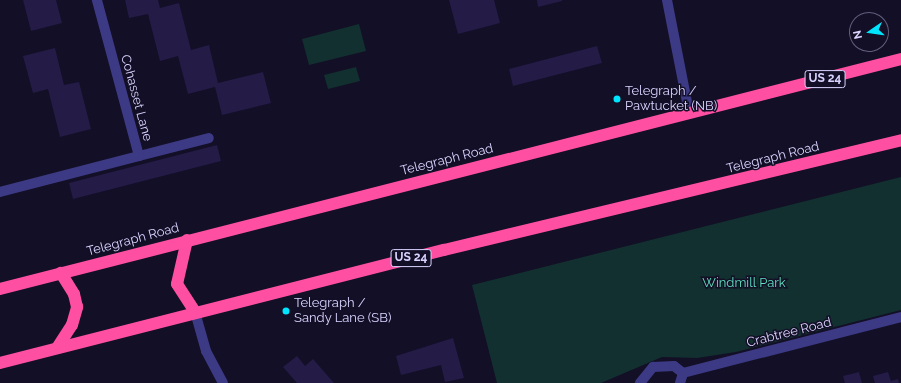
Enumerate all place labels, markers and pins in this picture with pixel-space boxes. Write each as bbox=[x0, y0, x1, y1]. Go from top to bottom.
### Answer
place label: Telegraph / Pawtucket (NB) bbox=[625, 84, 717, 115]
marker: Telegraph / Pawtucket (NB) bbox=[612, 94, 622, 104]
place label: Telegraph / Sandy Lane (SB) bbox=[294, 296, 392, 327]
marker: Telegraph / Sandy Lane (SB) bbox=[281, 306, 291, 316]

